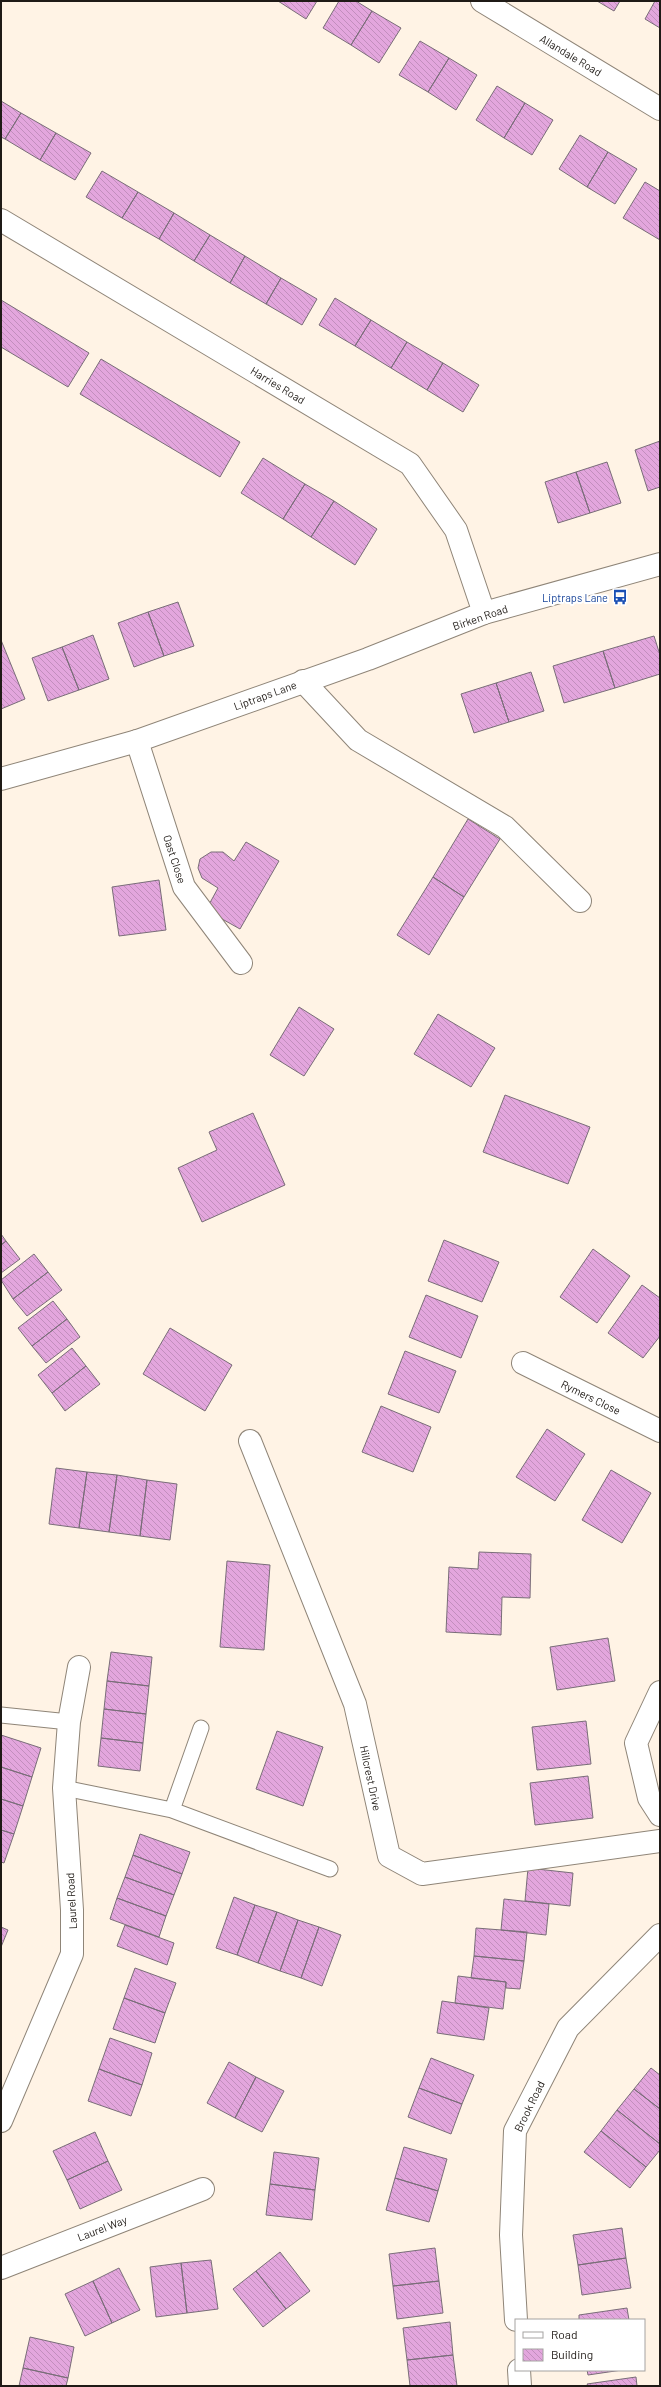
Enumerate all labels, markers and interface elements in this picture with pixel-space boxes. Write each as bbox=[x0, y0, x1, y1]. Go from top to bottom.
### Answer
street label: Allandale Road bbox=[538, 31, 604, 79]
street label: Harries Road bbox=[248, 364, 308, 406]
bus stop icon: Liptraps Lane bbox=[611, 588, 629, 606]
place label: Liptraps Lane bbox=[542, 591, 608, 604]
street label: Birken Road bbox=[451, 602, 509, 632]
street label: Liptraps Lane bbox=[232, 678, 298, 712]
street label: Oast Close bbox=[161, 833, 189, 885]
street label: Rymers Close bbox=[559, 1377, 623, 1417]
street label: Hillcrest Drive bbox=[358, 1744, 384, 1812]
street label: Laurel Road bbox=[63, 1872, 79, 1930]
street label: Brook Road bbox=[511, 2078, 547, 2134]
street label: Laurel Way bbox=[75, 2213, 129, 2243]
legend bbox=[515, 2319, 645, 2371]
text: Road bbox=[551, 2327, 578, 2341]
text: Building bbox=[551, 2347, 593, 2361]

